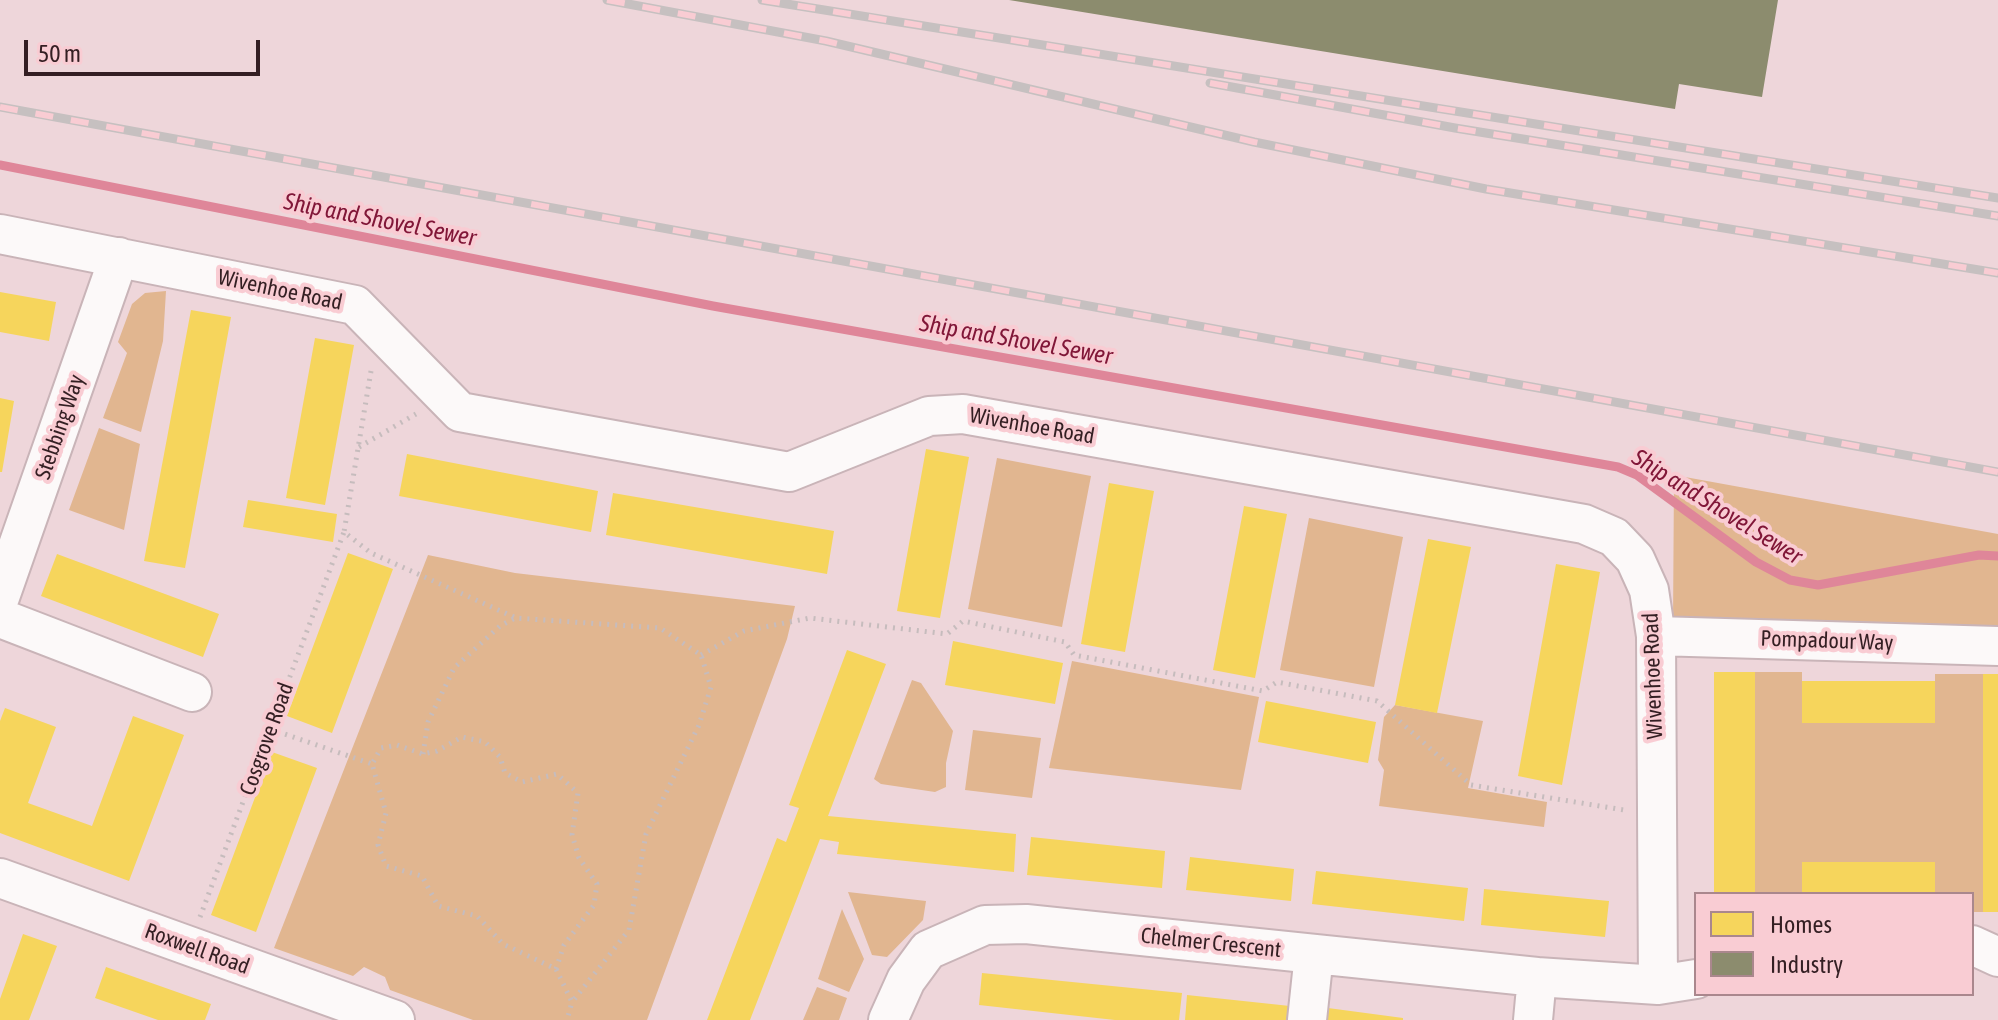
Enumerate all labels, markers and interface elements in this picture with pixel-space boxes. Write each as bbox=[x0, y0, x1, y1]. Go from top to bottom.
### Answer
scale bar bbox=[28, 24, 264, 74]
text: 50 m bbox=[38, 40, 81, 67]
water label: Ship and Shovel Sewer bbox=[281, 187, 479, 253]
street label: Wivenhoe Road bbox=[215, 264, 345, 316]
water label: Ship and Shovel Sewer bbox=[917, 309, 1115, 371]
street label: Stebbing Way bbox=[30, 371, 90, 483]
street label: Wivenhoe Road bbox=[967, 402, 1097, 450]
water label: Ship and Shovel Sewer bbox=[1627, 443, 1807, 571]
street label: Wivenhoe Road bbox=[1638, 612, 1668, 740]
street label: Pompadour Way bbox=[1760, 625, 1894, 657]
street label: Cosgrove Road bbox=[234, 679, 300, 799]
legend bbox=[1694, 892, 1974, 996]
text: Homes bbox=[1770, 911, 1832, 938]
street label: Roxwell Road bbox=[141, 918, 253, 980]
street label: Chelmer Crescent bbox=[1140, 923, 1282, 963]
text: Industry bbox=[1770, 951, 1843, 978]

